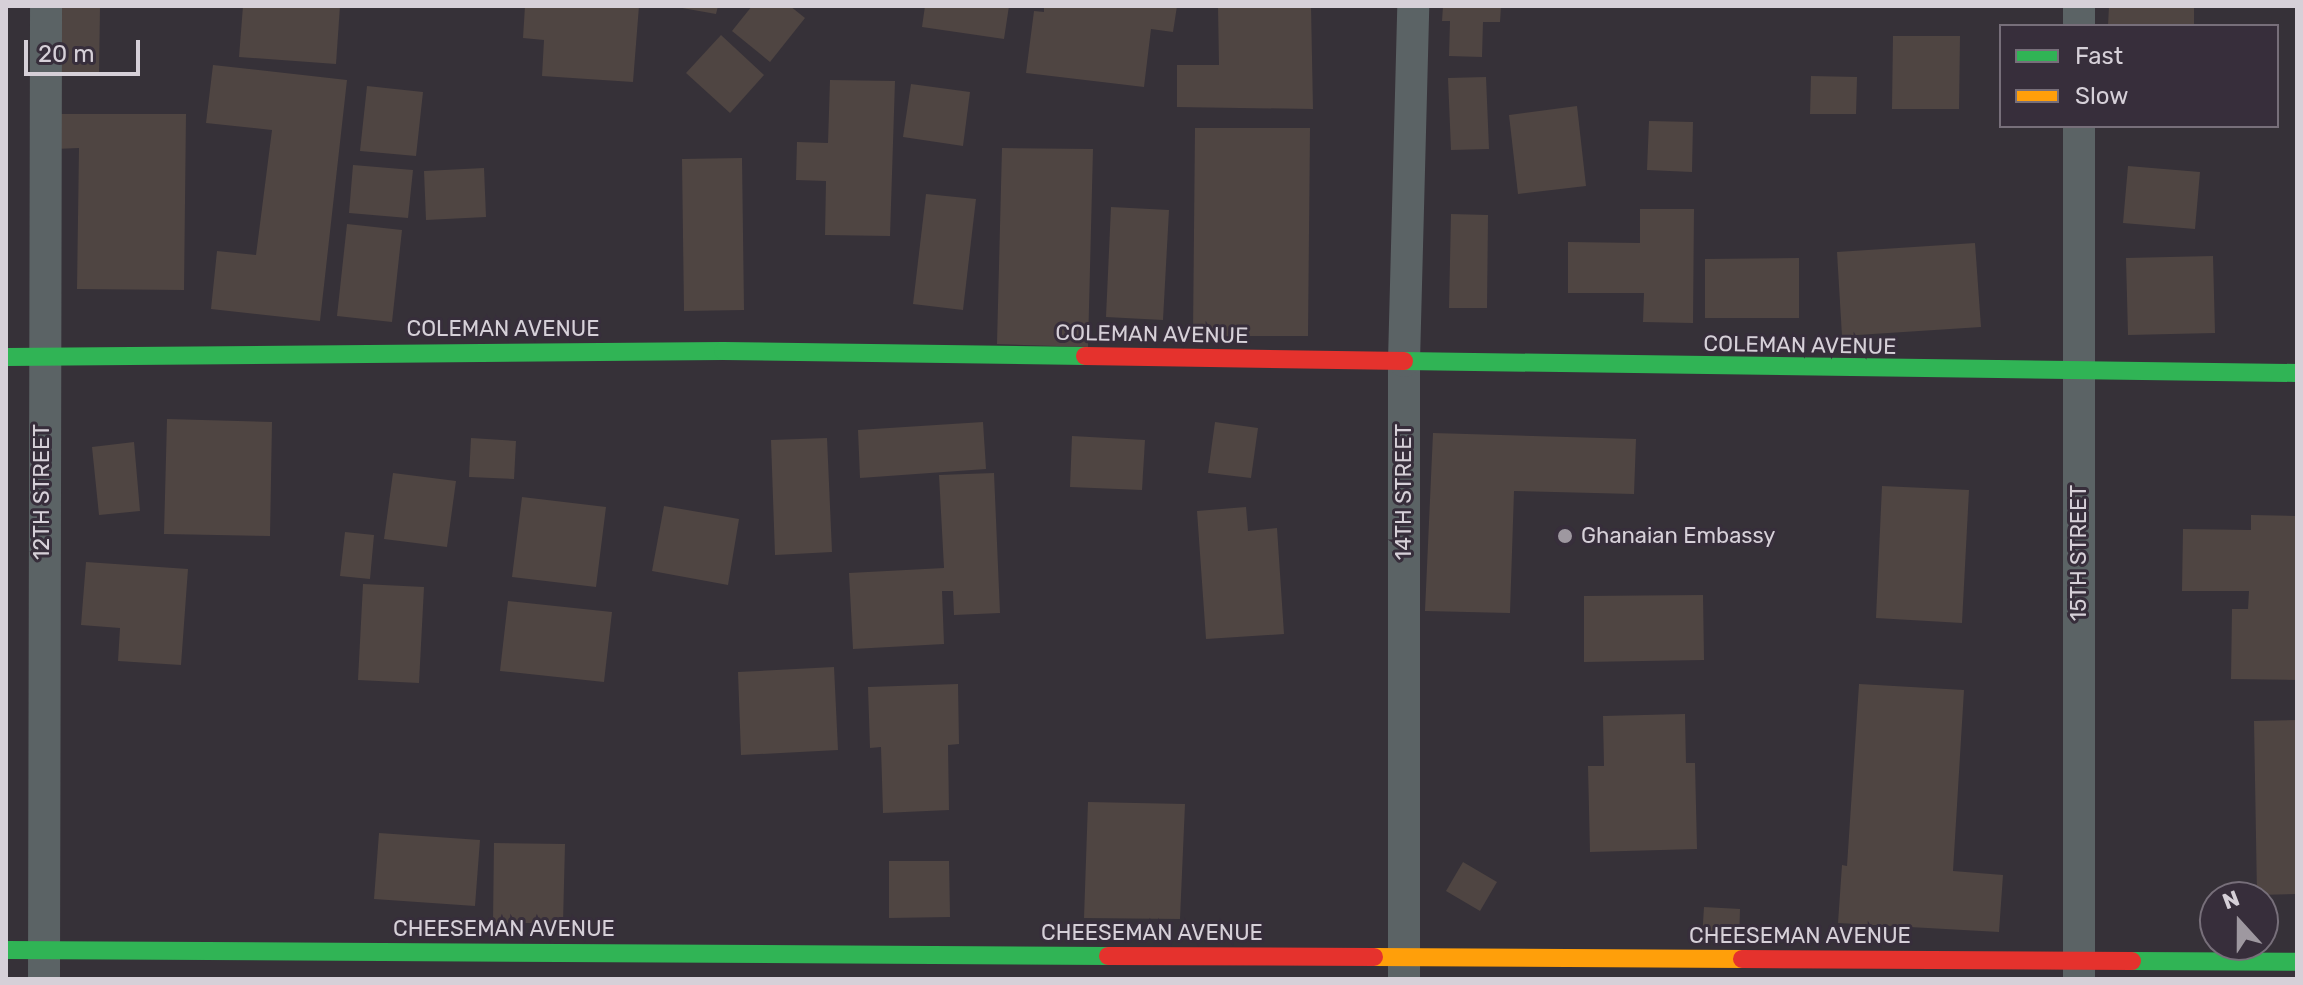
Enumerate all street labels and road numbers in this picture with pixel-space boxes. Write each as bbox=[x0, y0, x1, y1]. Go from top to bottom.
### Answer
street label: COLEMAN AVENUE bbox=[406, 316, 600, 342]
street label: COLEMAN AVENUE bbox=[1055, 319, 1249, 349]
street label: COLEMAN AVENUE bbox=[1703, 330, 1897, 360]
street label: 12TH STREET bbox=[29, 424, 55, 560]
street label: 14TH STREET bbox=[1391, 424, 1417, 560]
street label: 15TH STREET bbox=[2066, 485, 2092, 621]
street label: CHEESEMAN AVENUE bbox=[393, 916, 615, 942]
street label: CHEESEMAN AVENUE bbox=[1041, 920, 1263, 946]
street label: CHEESEMAN AVENUE bbox=[1689, 923, 1911, 949]

